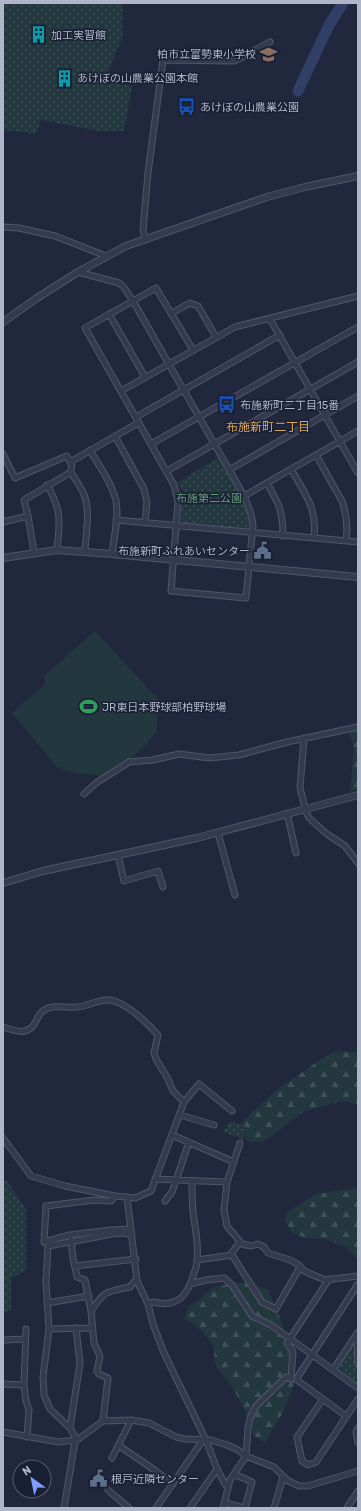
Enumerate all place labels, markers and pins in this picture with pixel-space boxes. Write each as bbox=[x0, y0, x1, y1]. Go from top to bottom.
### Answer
building icon: 加工実習館 bbox=[28, 25, 48, 45]
place label: 加工実習館 bbox=[51, 29, 106, 42]
school or university icon: 柏市立富勢東小学校 bbox=[259, 44, 279, 64]
place label: 柏市立富勢東小学校 bbox=[157, 48, 256, 61]
building icon: あけぼの山農業公園本館 bbox=[54, 68, 74, 88]
place label: あけぼの山農業公園本館 bbox=[77, 72, 198, 85]
bus stop icon: あけぼの山農業公園 bbox=[177, 97, 197, 117]
place label: あけぼの山農業公園 bbox=[200, 101, 299, 114]
bus stop icon: 布施新町二丁目15番 bbox=[217, 395, 237, 415]
place label: 布施新町二丁目15番 bbox=[240, 399, 339, 412]
public building icon: 布施新町ふれあいセンター bbox=[253, 541, 273, 561]
place label: 布施新町ふれあいセンター bbox=[118, 545, 250, 558]
sports icon: JR東日本野球部柏野球場 bbox=[79, 697, 99, 717]
place label: JR東日本野球部柏野球場 bbox=[102, 701, 226, 714]
public building icon: 根戸近隣センター bbox=[88, 1469, 108, 1489]
place label: 根戸近隣センター bbox=[111, 1473, 199, 1486]

